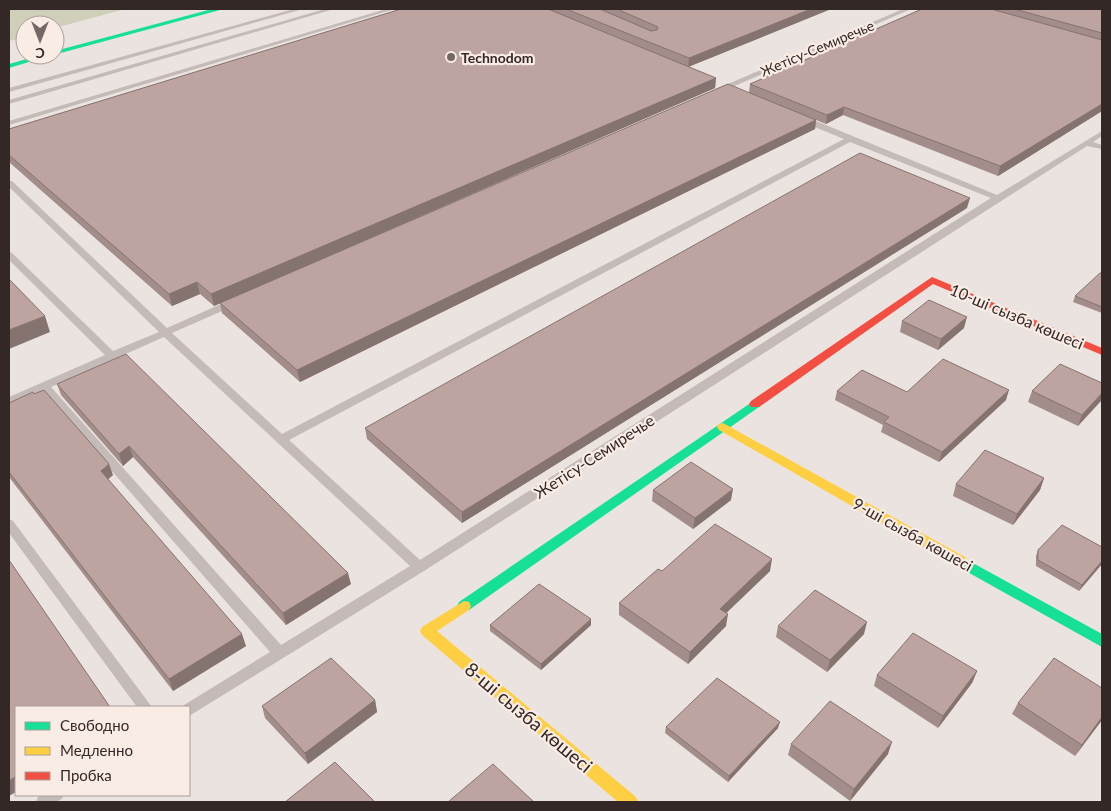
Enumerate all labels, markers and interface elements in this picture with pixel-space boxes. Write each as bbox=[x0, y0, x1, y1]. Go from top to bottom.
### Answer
north arrow bbox=[15, 15, 65, 65]
street label: Жетісу-Семиречье bbox=[758, 16, 876, 80]
text: С bbox=[35, 45, 45, 62]
place label: Technodom bbox=[461, 49, 534, 66]
marker: Technodom bbox=[445, 51, 457, 63]
street label: 10-ші сызба көшесі bbox=[947, 279, 1087, 353]
street label: Жетісу-Семиречье bbox=[530, 410, 658, 502]
street label: 9-ші сызба көшесі bbox=[850, 493, 976, 575]
street label: 8-ші сызба көшесі bbox=[461, 657, 597, 777]
legend bbox=[15, 706, 190, 796]
text: Свободно bbox=[60, 716, 129, 734]
text: Медленно bbox=[60, 741, 133, 759]
text: Пробка bbox=[60, 766, 112, 784]

